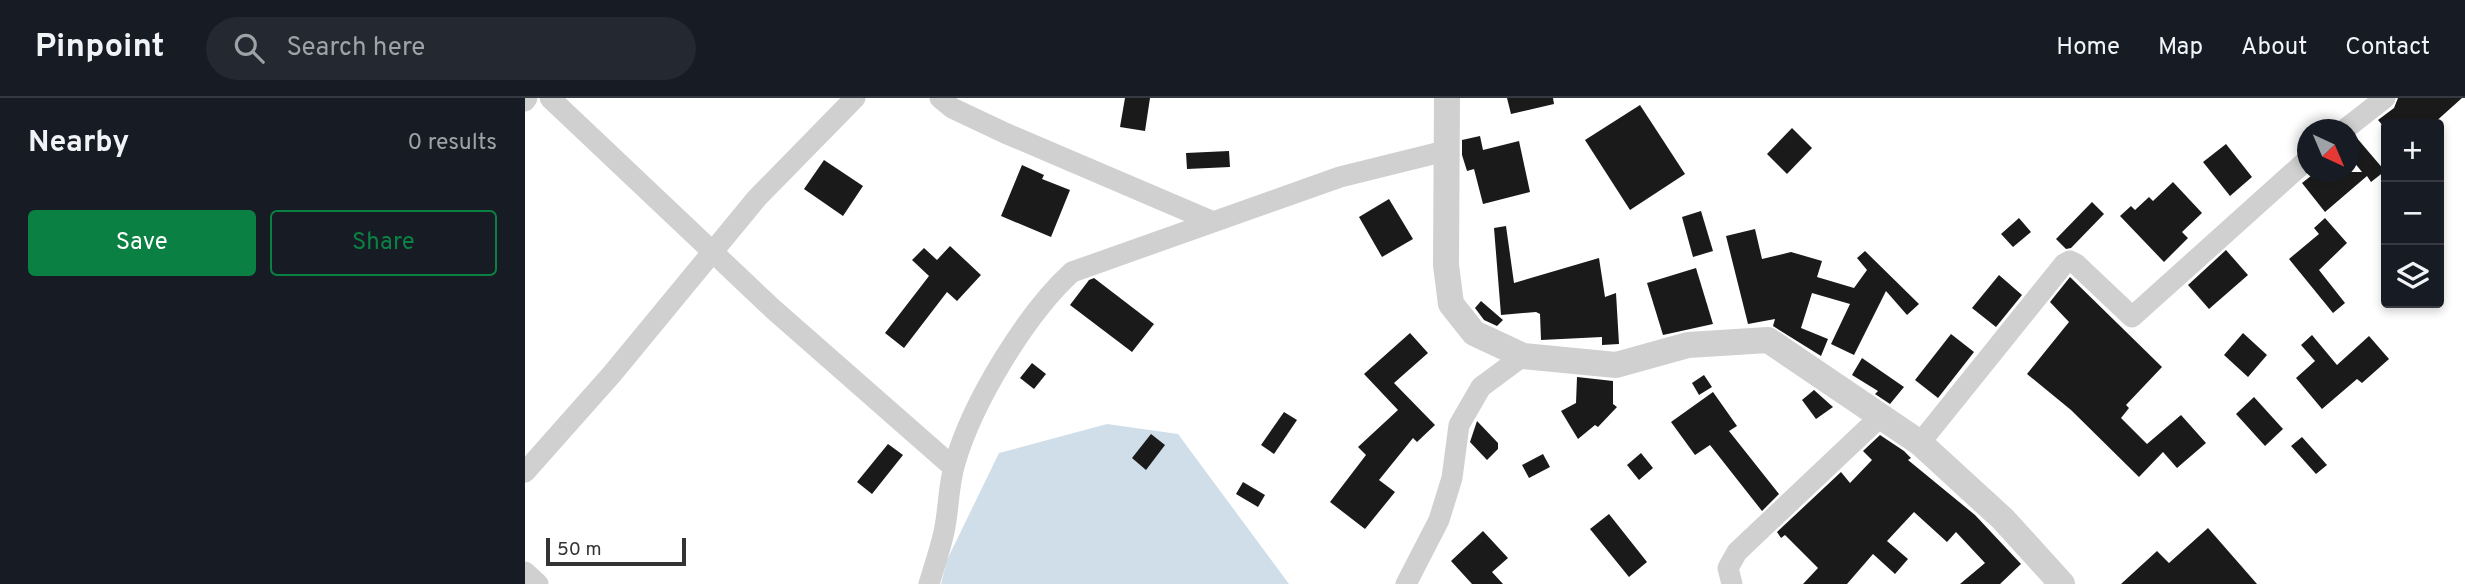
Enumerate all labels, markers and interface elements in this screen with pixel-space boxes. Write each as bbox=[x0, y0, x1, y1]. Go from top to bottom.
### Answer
search box bbox=[206, 17, 696, 80]
text: Pinpoint bbox=[35, 27, 164, 69]
icon: search bbox=[230, 29, 268, 67]
text: Search here bbox=[286, 32, 425, 65]
text: Home bbox=[2056, 33, 2120, 63]
text: Map bbox=[2158, 33, 2203, 63]
text: About bbox=[2241, 33, 2307, 63]
text: Contact bbox=[2345, 33, 2430, 63]
north arrow bbox=[2297, 119, 2360, 182]
map controls bbox=[2381, 119, 2444, 308]
button: + bbox=[2381, 119, 2444, 182]
text: Nearby bbox=[28, 125, 129, 162]
text: 0 results bbox=[408, 129, 497, 158]
button: − bbox=[2381, 182, 2444, 245]
button: Save bbox=[28, 210, 256, 276]
button: Share bbox=[270, 210, 497, 276]
button: layers bbox=[2381, 245, 2444, 308]
scale bar bbox=[546, 535, 686, 567]
text: 50 m bbox=[557, 538, 602, 562]

